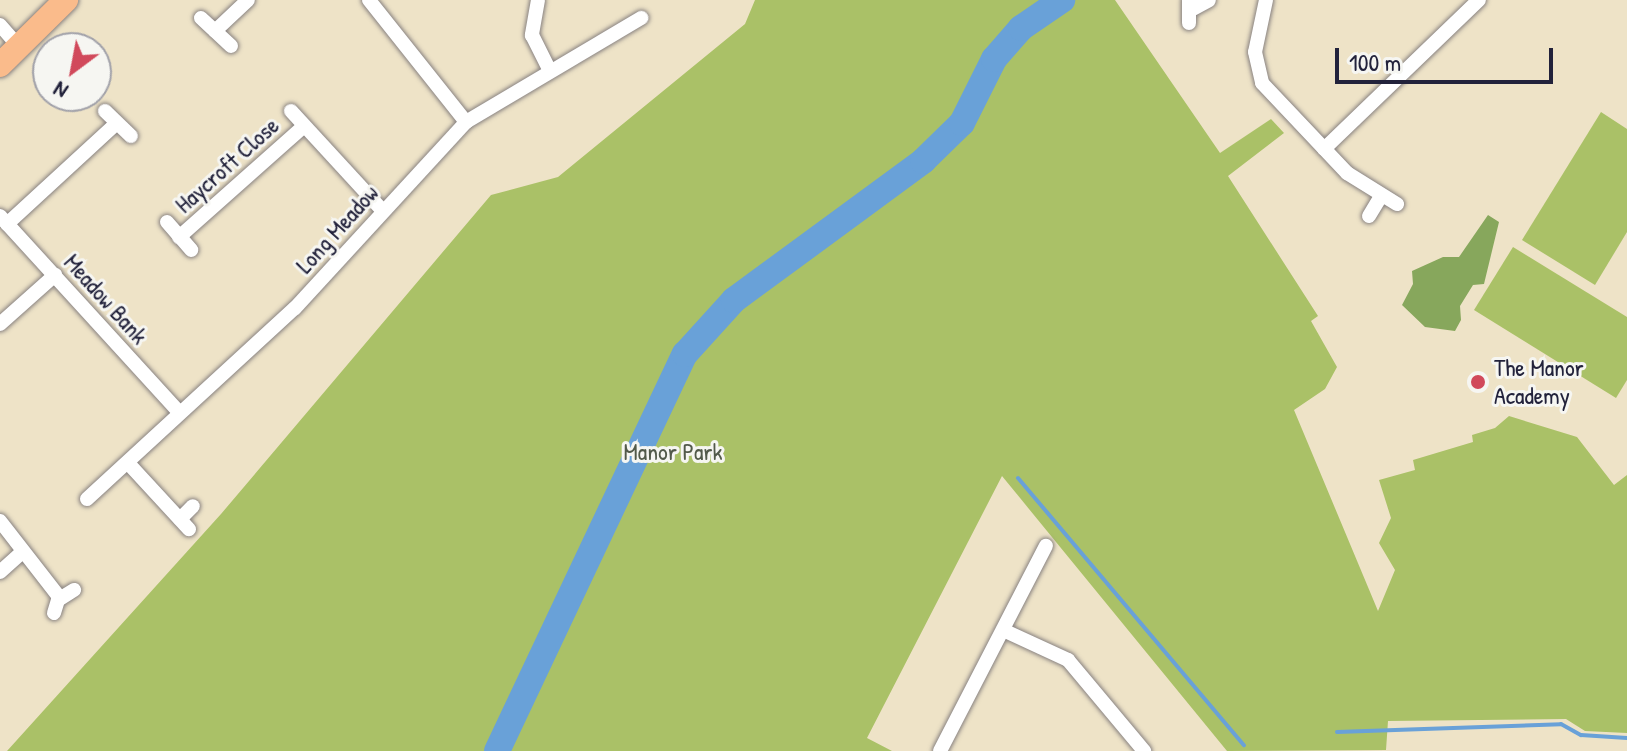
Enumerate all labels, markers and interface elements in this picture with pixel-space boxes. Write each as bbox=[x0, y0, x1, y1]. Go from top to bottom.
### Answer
north arrow bbox=[32, 32, 112, 112]
scale bar bbox=[1339, 32, 1557, 82]
text: 100 m bbox=[1349, 46, 1401, 78]
text: N bbox=[47, 75, 73, 106]
street label: Haycroft Close bbox=[169, 111, 285, 219]
street label: Long Meadow bbox=[290, 179, 384, 279]
street label: Meadow Bank bbox=[58, 248, 154, 350]
place label: The Manor Academy bbox=[1494, 354, 1584, 410]
marker: The Manor Academy bbox=[1469, 373, 1487, 391]
park label: Manor Park bbox=[623, 438, 723, 466]

